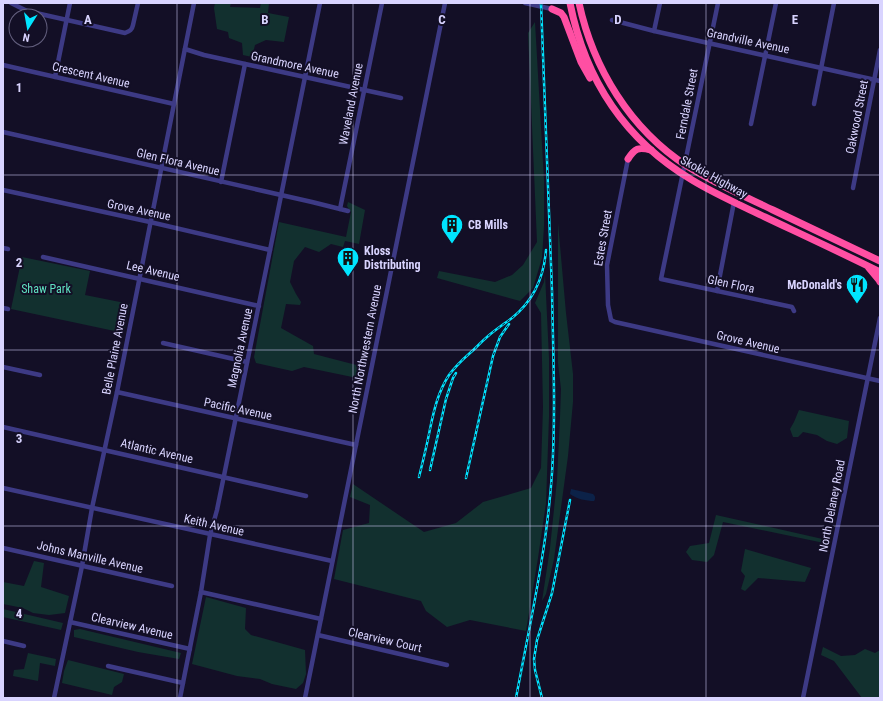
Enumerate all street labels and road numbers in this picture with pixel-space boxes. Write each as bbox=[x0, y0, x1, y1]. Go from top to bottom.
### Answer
street label: Grandville Avenue bbox=[705, 25, 791, 57]
street label: Grandmore Avenue bbox=[250, 49, 341, 81]
street label: Crescent Avenue bbox=[51, 59, 132, 91]
street label: Waveland Avenue bbox=[336, 62, 366, 146]
street label: Ferndale Street bbox=[673, 67, 701, 141]
street label: Oakwood Street bbox=[843, 78, 871, 155]
street label: Glen Flora Avenue bbox=[135, 146, 221, 178]
street label: Skokie Highway bbox=[678, 153, 750, 201]
street label: Grove Avenue bbox=[106, 196, 172, 224]
street label: Estes Street bbox=[591, 208, 615, 267]
street label: Lee Avenue bbox=[125, 258, 181, 284]
street label: Glen Flora bbox=[706, 272, 756, 296]
street label: North Northwestern Avenue bbox=[346, 283, 384, 415]
street label: Belle Plaine Avenue bbox=[99, 302, 131, 396]
street label: Magnolia Avenue bbox=[225, 307, 255, 389]
street label: Grove Avenue bbox=[715, 328, 781, 356]
street label: Pacific Avenue bbox=[203, 395, 274, 423]
street label: Atlantic Avenue bbox=[119, 436, 195, 466]
street label: North Delaney Road bbox=[816, 459, 848, 553]
street label: Keith Avenue bbox=[183, 511, 246, 539]
street label: Johns Manville Avenue bbox=[36, 538, 145, 576]
street label: Clearview Avenue bbox=[90, 610, 175, 642]
street label: Clearview Court bbox=[347, 625, 423, 655]

